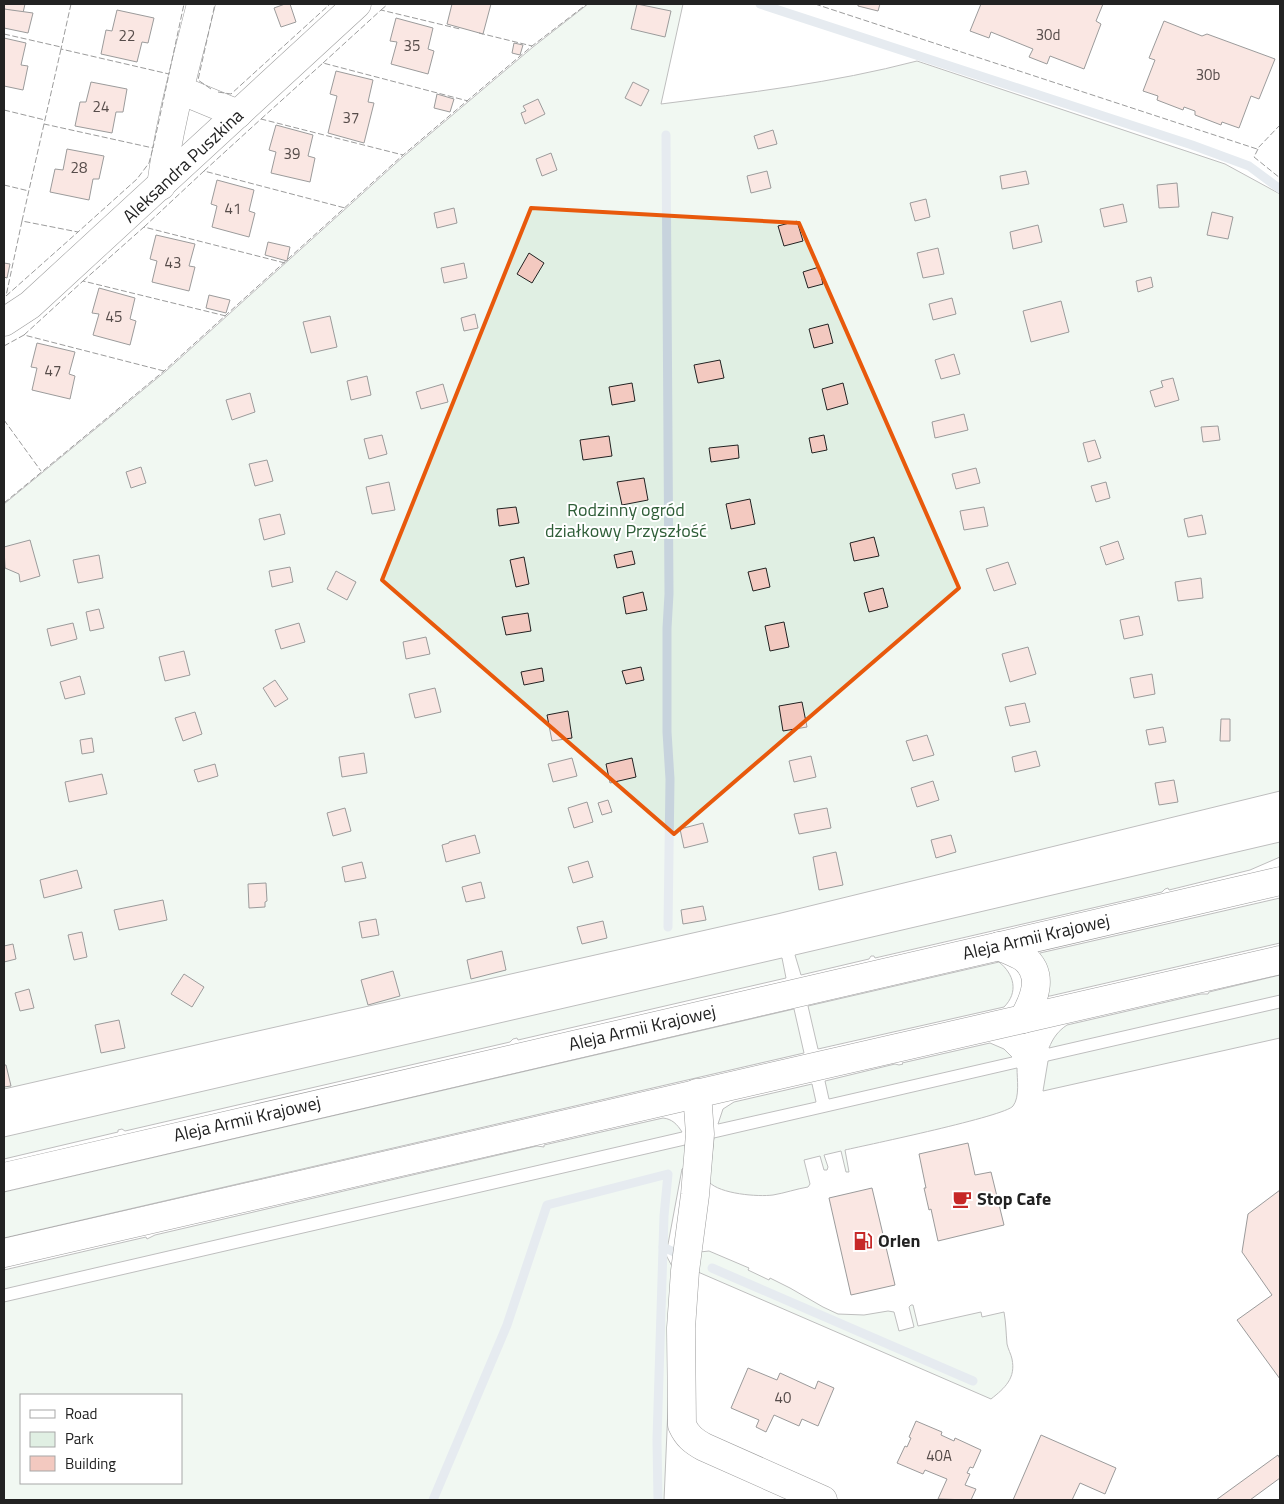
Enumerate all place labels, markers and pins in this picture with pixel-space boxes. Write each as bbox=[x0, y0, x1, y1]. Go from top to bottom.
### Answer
place label: Stop Cafe bbox=[977, 1185, 1051, 1212]
cafe icon: Stop Cafe bbox=[951, 1188, 973, 1210]
place label: Orlen bbox=[878, 1227, 920, 1254]
fuel station icon: Orlen bbox=[852, 1230, 874, 1252]

